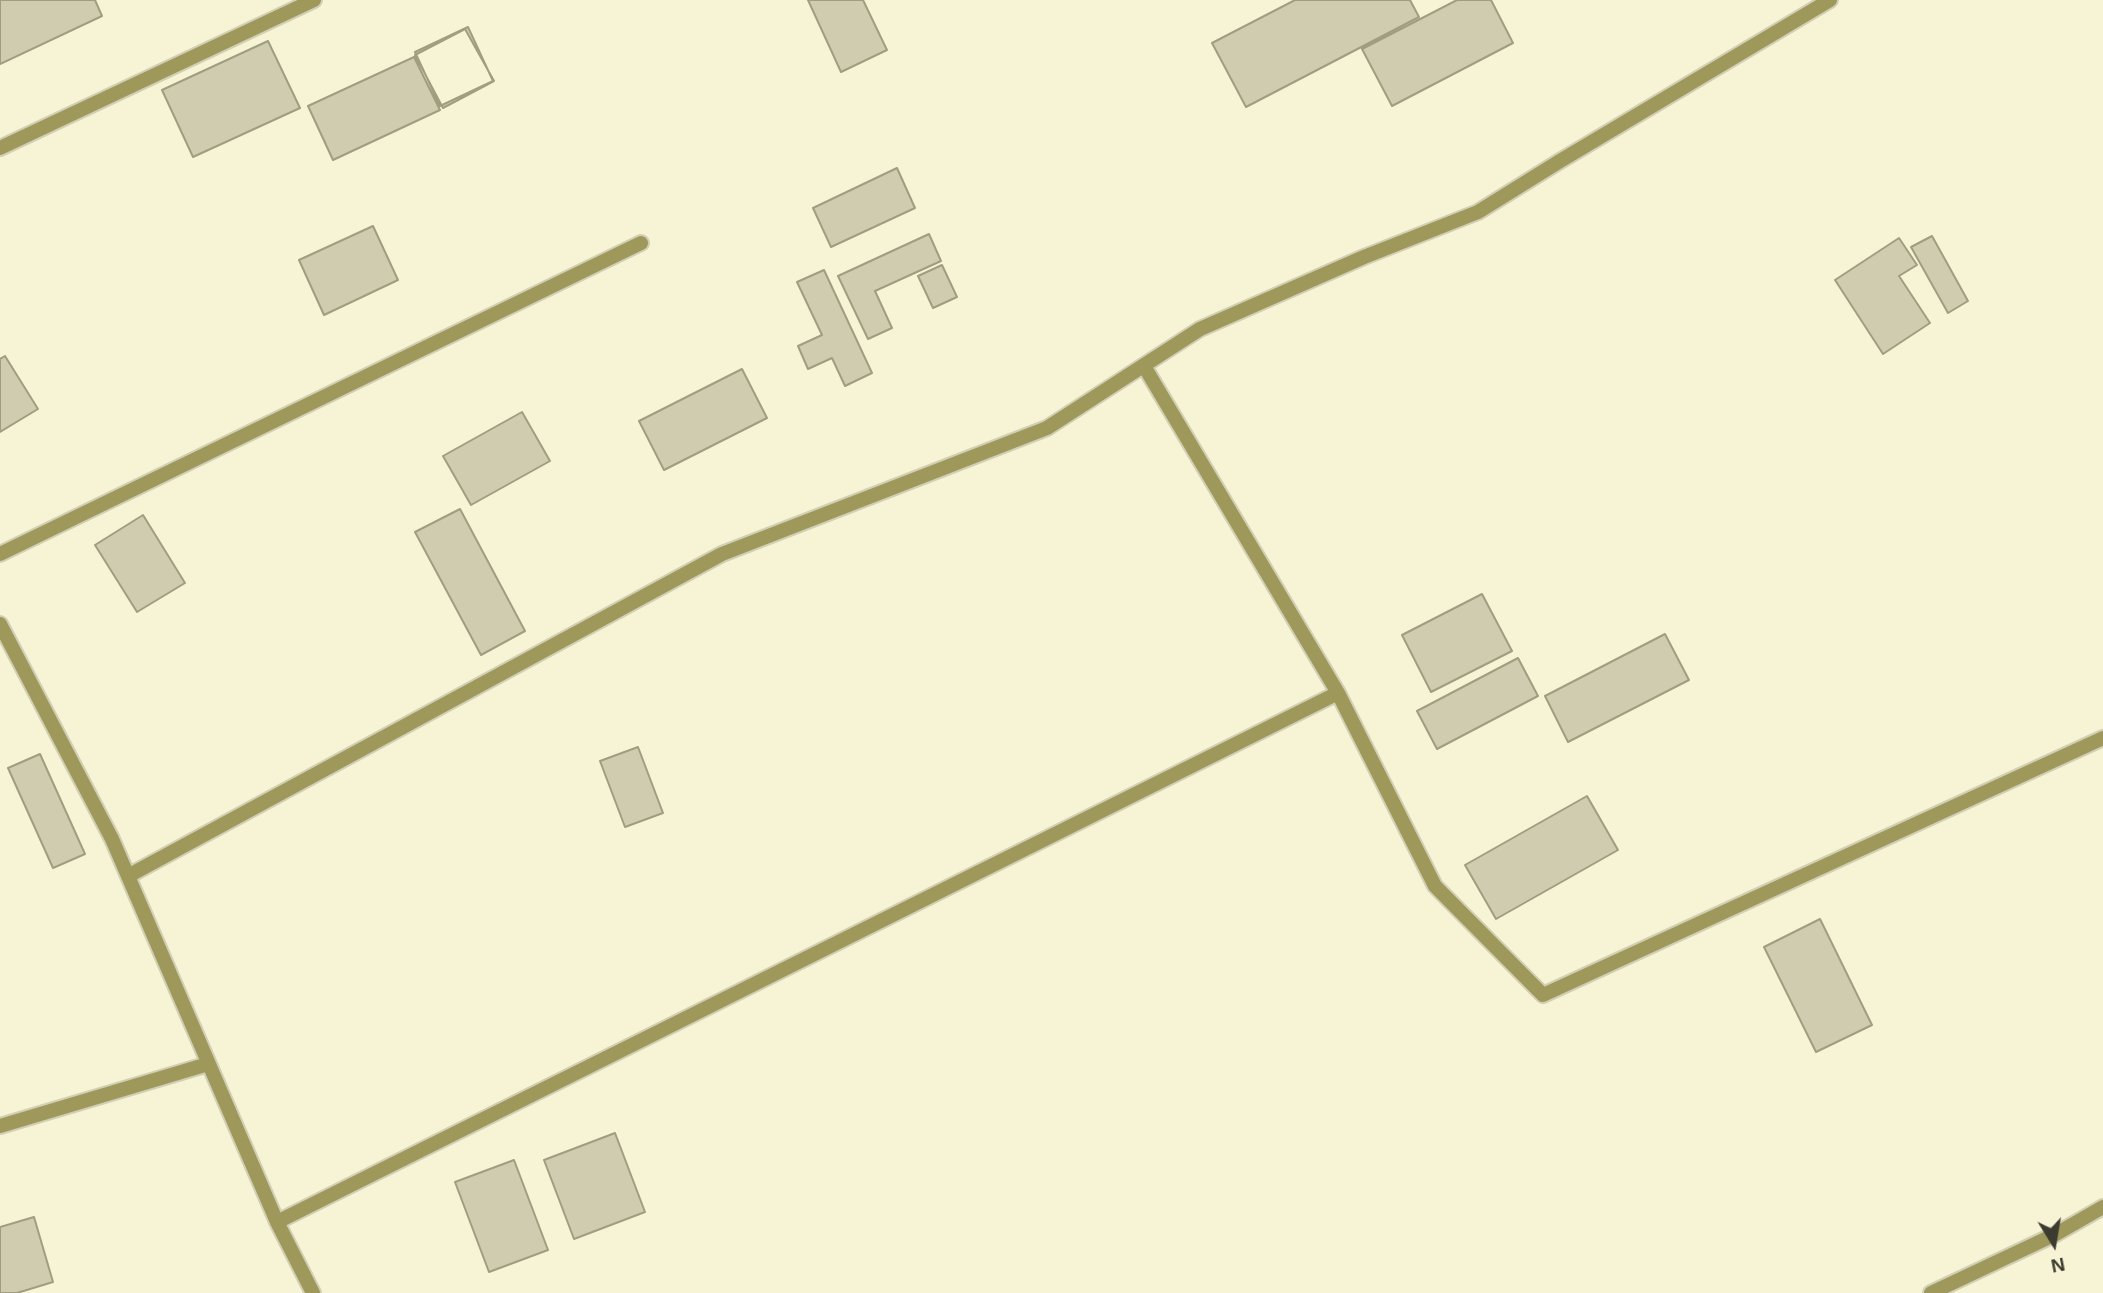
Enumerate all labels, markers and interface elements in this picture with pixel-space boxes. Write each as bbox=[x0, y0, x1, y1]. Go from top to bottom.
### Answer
north arrow bbox=[2019, 1209, 2089, 1279]
text: N bbox=[2049, 1253, 2067, 1277]

